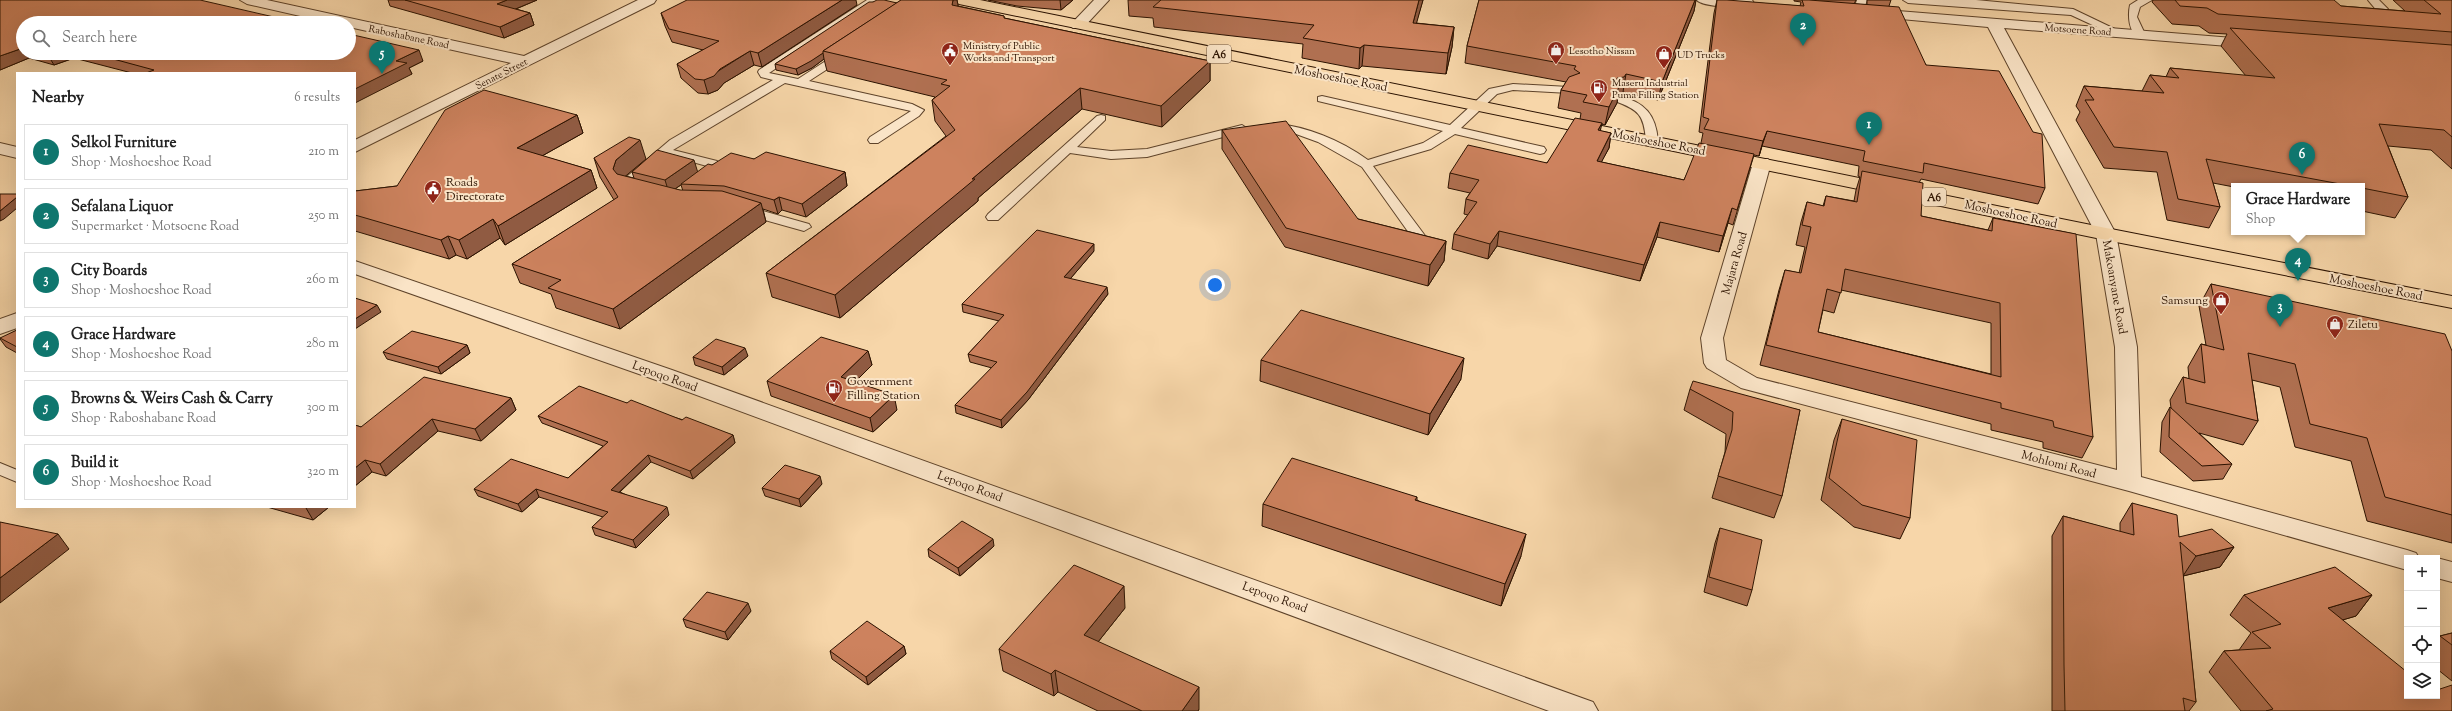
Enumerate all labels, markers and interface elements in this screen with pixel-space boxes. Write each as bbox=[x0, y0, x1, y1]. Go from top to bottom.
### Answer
pin: 2 bbox=[1790, 13, 1816, 46]
search box bbox=[16, 16, 356, 60]
street label: Motsoene Road bbox=[2044, 21, 2112, 40]
street label: Raboshabane Road bbox=[367, 22, 451, 53]
icon: search bbox=[30, 27, 52, 49]
text: Search here bbox=[62, 28, 137, 49]
place label: Ministry of Public Works and Transport bbox=[963, 39, 1055, 66]
shop icon: Lesotho Nissan bbox=[1546, 40, 1566, 65]
pin: 5 bbox=[369, 41, 395, 74]
public building icon: Ministry of Public Works and Transport bbox=[940, 41, 960, 66]
place label: Lesotho Nissan bbox=[1569, 44, 1635, 59]
shop icon: UD Trucks bbox=[1654, 44, 1674, 69]
road number: A6 bbox=[1207, 45, 1231, 63]
place label: UD Trucks bbox=[1677, 48, 1725, 63]
street label: Senate Street bbox=[473, 54, 531, 94]
street label: Moshoeshoe Road bbox=[1293, 61, 1389, 97]
place label: Maseru Industrial Puma Filling Station bbox=[1612, 76, 1699, 103]
fuel station icon: Maseru Industrial Puma Filling Station bbox=[1589, 78, 1609, 103]
text: Nearby bbox=[32, 86, 84, 110]
text: 6 results bbox=[294, 89, 340, 107]
pin: 1 bbox=[1856, 112, 1882, 145]
street label: Moshoeshoe Road bbox=[1611, 125, 1707, 161]
text: Selkol Furniture bbox=[71, 133, 176, 154]
pin: 6 bbox=[2289, 142, 2315, 175]
text: 1 bbox=[44, 143, 48, 161]
text: 210 m bbox=[308, 143, 339, 161]
text: Shop · Moshoeshoe Road bbox=[71, 154, 212, 172]
place label: Roads Directorate bbox=[446, 174, 505, 206]
public building icon: Roads Directorate bbox=[423, 179, 443, 204]
popup bbox=[2231, 183, 2365, 235]
road number: A6 bbox=[1922, 188, 1946, 206]
text: Grace Hardware bbox=[2246, 190, 2350, 211]
street label: Moshoeshoe Road bbox=[1963, 196, 2059, 234]
text: Sefalana Liquor bbox=[71, 197, 173, 218]
text: 2 bbox=[43, 207, 49, 225]
text: 250 m bbox=[308, 207, 339, 225]
text: Shop bbox=[2246, 211, 2275, 229]
text: Supermarket · Motsoene Road bbox=[71, 218, 239, 236]
street label: Majara Road bbox=[1717, 229, 1753, 297]
street label: Makoanyane Road bbox=[2097, 239, 2131, 336]
pin: 4 bbox=[2285, 248, 2311, 281]
text: City Boards bbox=[71, 261, 147, 282]
street label: Moshoeshoe Road bbox=[2328, 270, 2424, 306]
text: 3 bbox=[43, 271, 49, 289]
text: 260 m bbox=[306, 271, 339, 289]
your location bbox=[1205, 275, 1225, 295]
text: Shop · Moshoeshoe Road bbox=[71, 282, 212, 300]
shop icon: Samsung bbox=[2211, 290, 2231, 315]
place label: Samsung bbox=[2161, 292, 2208, 310]
pin: 3 bbox=[2267, 294, 2293, 327]
shop icon: Ziletu bbox=[2325, 314, 2345, 339]
place label: Ziletu bbox=[2348, 316, 2378, 334]
text: Grace Hardware bbox=[71, 325, 176, 346]
text: 4 bbox=[43, 335, 49, 353]
text: 280 m bbox=[306, 335, 339, 353]
text: Shop · Moshoeshoe Road bbox=[71, 346, 212, 364]
street label: Lepoqo Road bbox=[629, 357, 700, 397]
place label: Government Filling Station bbox=[847, 373, 920, 405]
fuel station icon: Government Filling Station bbox=[824, 378, 844, 403]
text: Browns & Weirs Cash & Carry bbox=[71, 389, 273, 410]
text: 5 bbox=[44, 399, 48, 417]
text: 300 m bbox=[307, 399, 339, 417]
text: Shop · Raboshabane Road bbox=[71, 410, 216, 428]
street label: Mohlomi Road bbox=[2019, 446, 2098, 484]
text: Build it bbox=[71, 453, 118, 474]
text: 6 bbox=[43, 463, 49, 481]
text: 320 m bbox=[307, 463, 339, 481]
street label: Lepoqo Road bbox=[934, 467, 1005, 507]
text: Shop · Moshoeshoe Road bbox=[71, 474, 212, 492]
map controls bbox=[2404, 555, 2440, 699]
button: + bbox=[2404, 555, 2440, 591]
street label: Lepoqo Road bbox=[1239, 578, 1310, 618]
button: − bbox=[2404, 591, 2440, 627]
button: locate bbox=[2404, 627, 2440, 663]
button: layers bbox=[2404, 663, 2440, 699]

